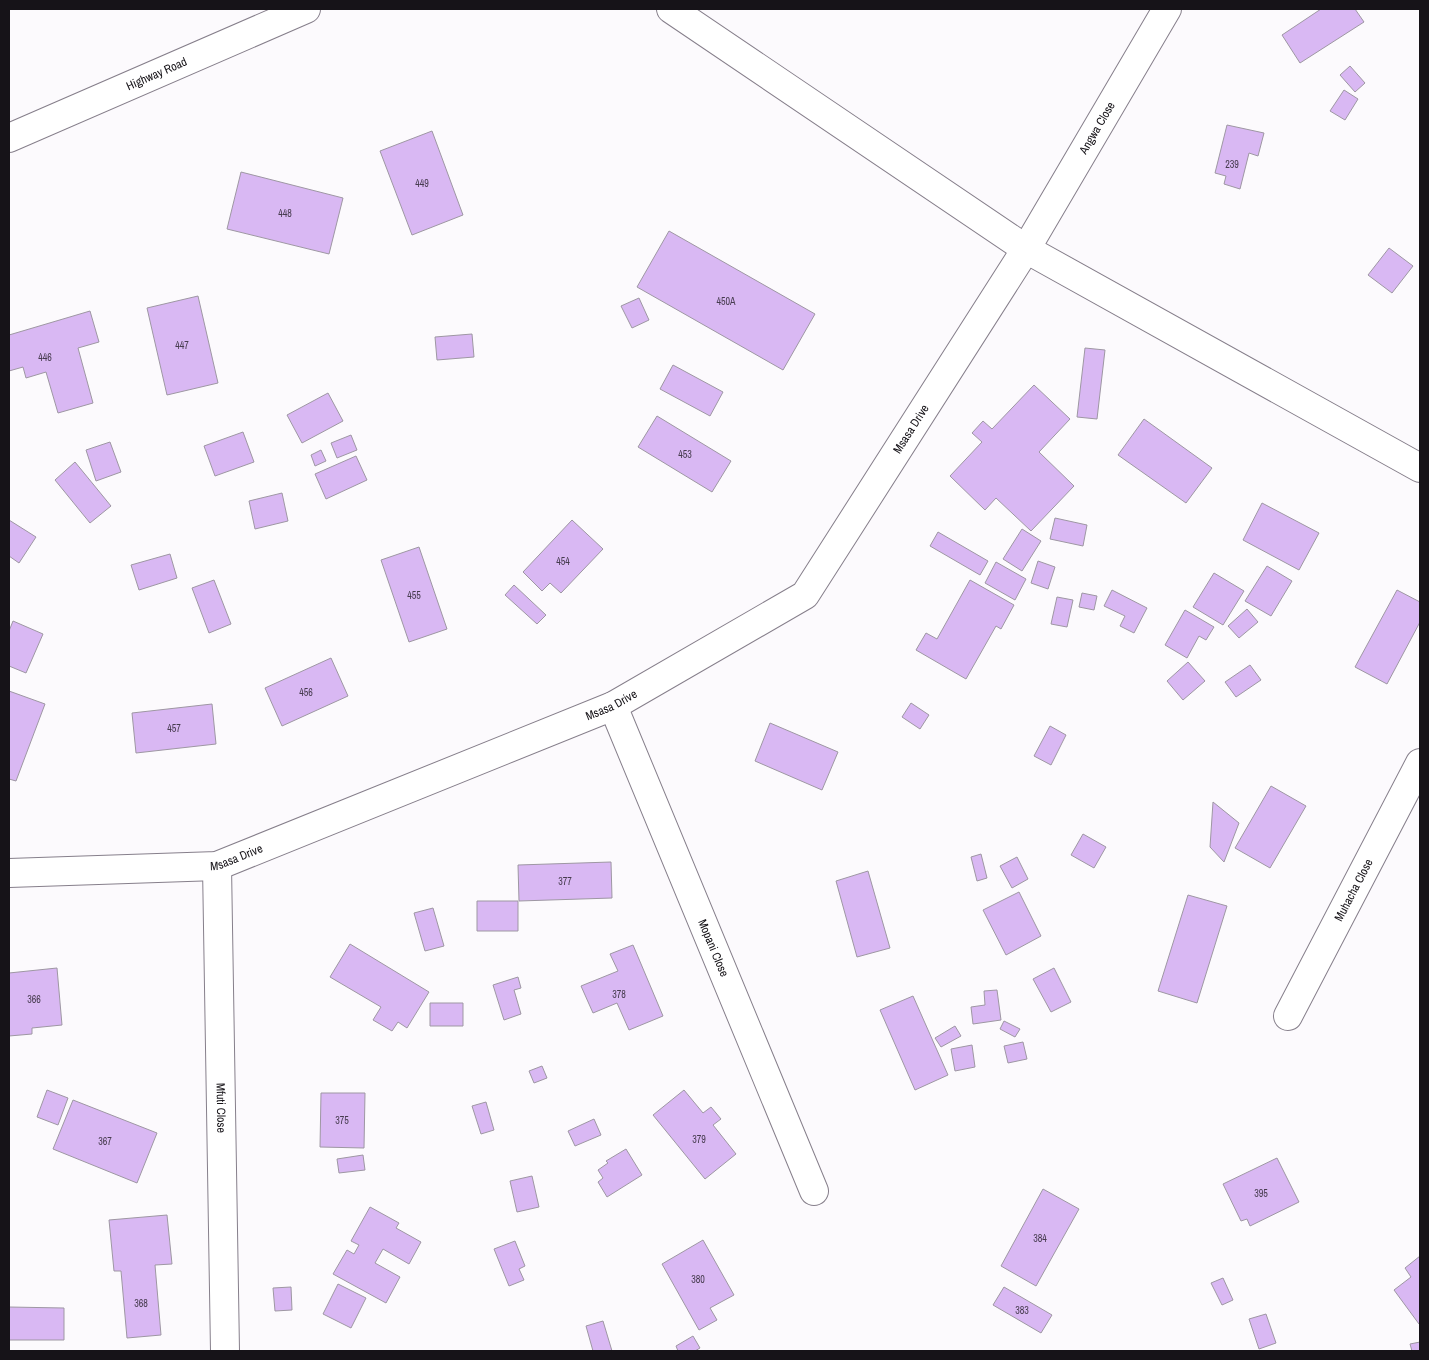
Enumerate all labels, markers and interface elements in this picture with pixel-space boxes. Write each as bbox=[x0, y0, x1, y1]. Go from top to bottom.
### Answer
street label: Highway Road bbox=[124, 54, 190, 94]
street label: Angwa Close bbox=[1075, 99, 1119, 158]
house number: 239 bbox=[1225, 158, 1239, 171]
house number: 449 bbox=[415, 177, 429, 190]
house number: 448 bbox=[278, 207, 292, 220]
house number: 450A bbox=[716, 295, 736, 308]
house number: 447 bbox=[175, 339, 189, 352]
house number: 446 bbox=[38, 351, 52, 364]
street label: Msasa Drive bbox=[889, 401, 933, 457]
house number: 453 bbox=[678, 448, 692, 461]
house number: 454 bbox=[556, 555, 570, 568]
house number: 455 bbox=[407, 589, 421, 602]
house number: 456 bbox=[299, 686, 313, 699]
street label: Msasa Drive bbox=[583, 686, 640, 724]
house number: 457 bbox=[167, 722, 181, 735]
street label: Msasa Drive bbox=[210, 840, 265, 874]
street label: Muhacha Close bbox=[1331, 856, 1377, 924]
house number: 377 bbox=[558, 875, 572, 888]
street label: Mopani Close bbox=[694, 917, 732, 979]
house number: 378 bbox=[612, 988, 626, 1001]
house number: 366 bbox=[27, 993, 41, 1006]
street label: Mfuti Close bbox=[213, 1083, 229, 1133]
house number: 375 bbox=[335, 1114, 349, 1127]
house number: 379 bbox=[692, 1133, 706, 1146]
house number: 367 bbox=[98, 1135, 112, 1148]
house number: 395 bbox=[1254, 1187, 1268, 1200]
house number: 384 bbox=[1033, 1232, 1047, 1245]
house number: 380 bbox=[691, 1273, 705, 1286]
house number: 368 bbox=[134, 1297, 148, 1310]
house number: 383 bbox=[1015, 1304, 1029, 1317]

